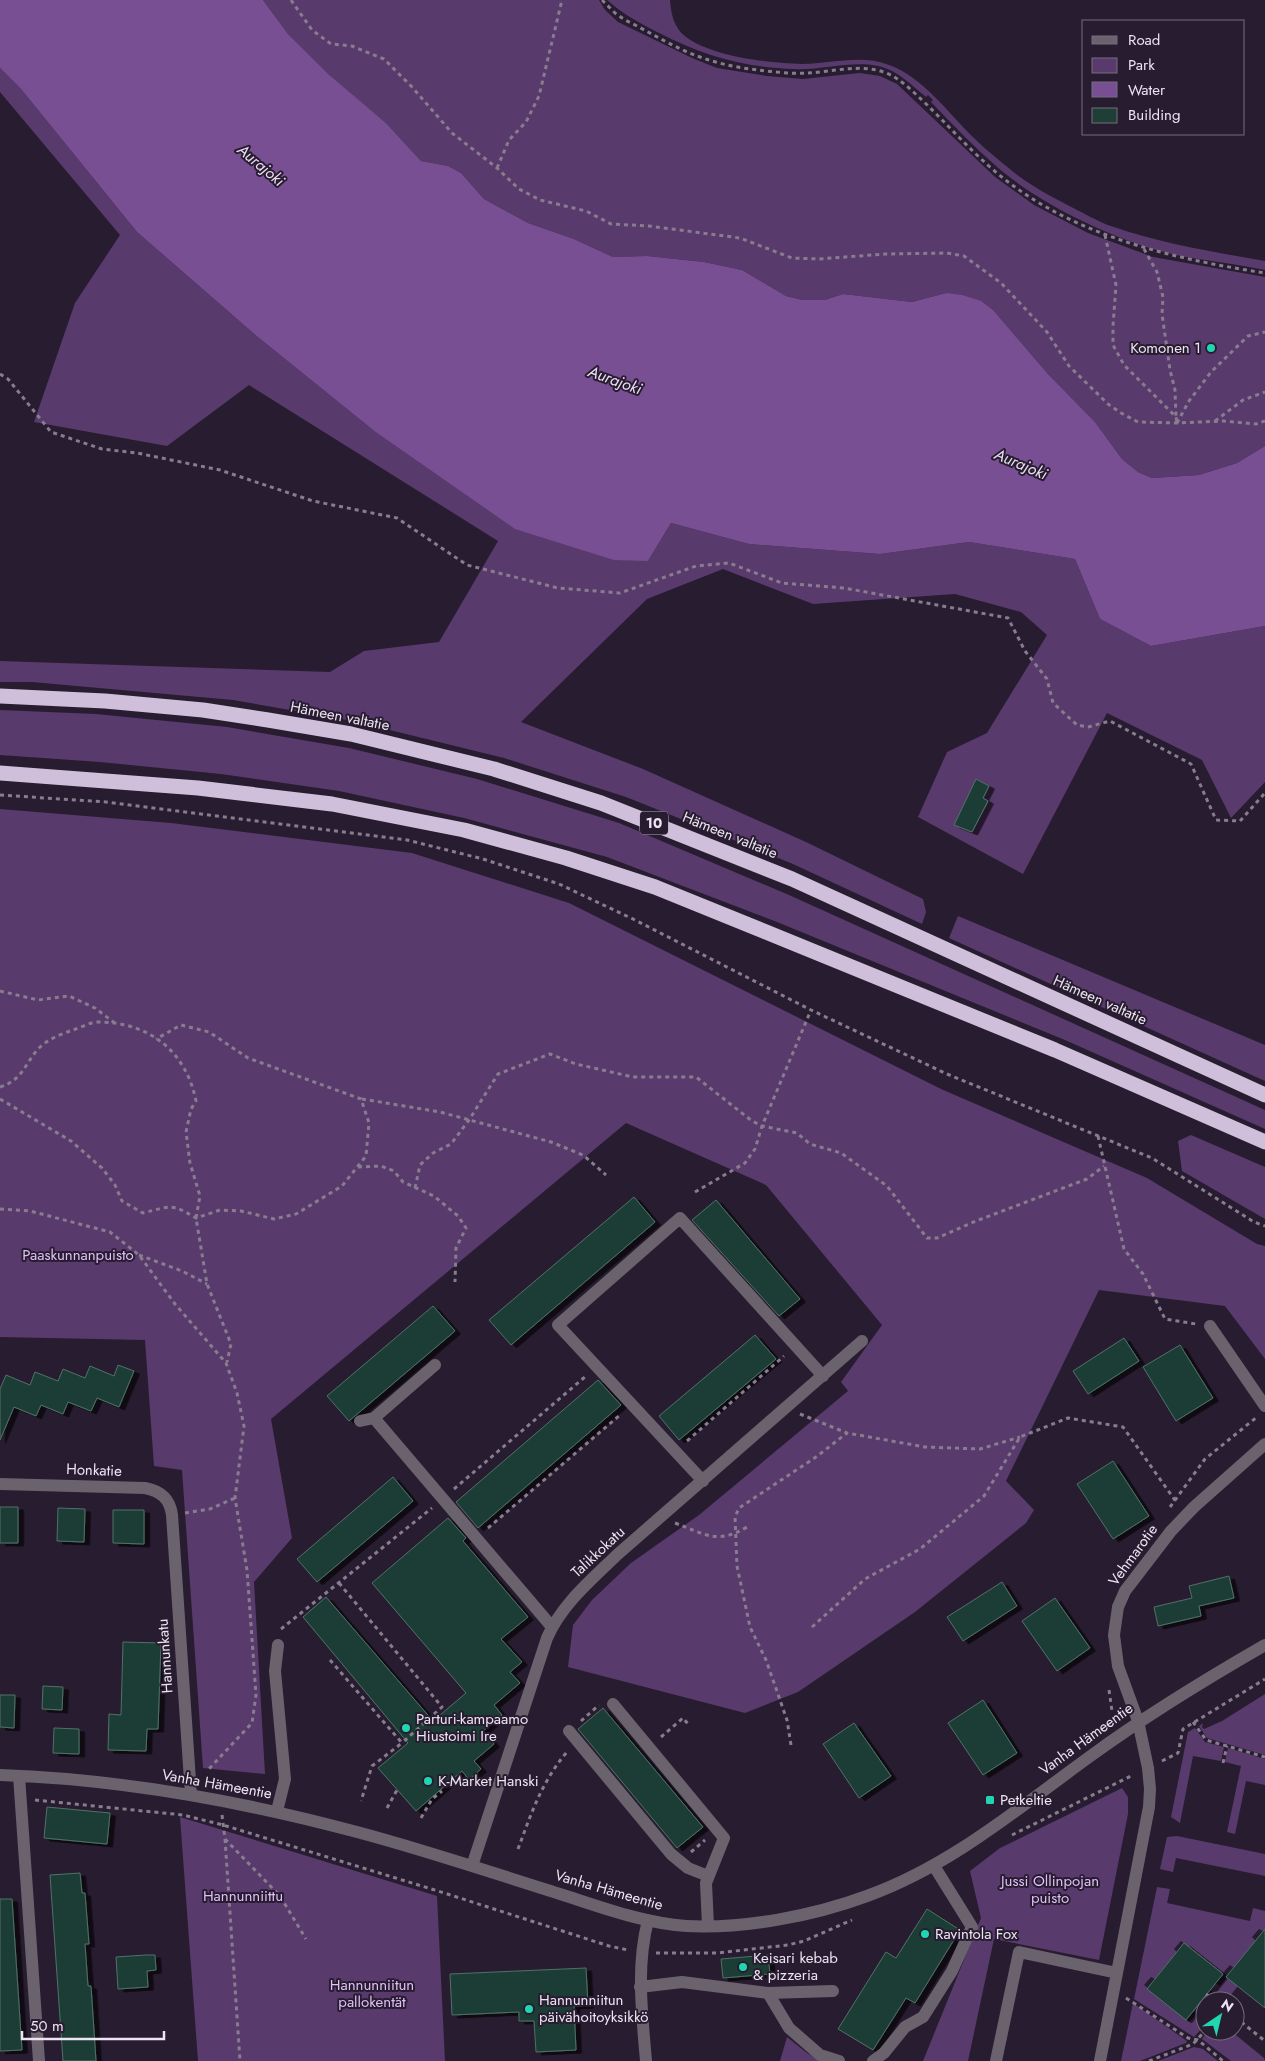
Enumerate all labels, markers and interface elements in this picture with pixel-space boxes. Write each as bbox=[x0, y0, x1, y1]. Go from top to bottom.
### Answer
legend bbox=[1082, 20, 1245, 135]
text: Road bbox=[1128, 29, 1160, 51]
text: Park bbox=[1128, 54, 1155, 76]
text: Water bbox=[1128, 79, 1166, 101]
text: Building bbox=[1128, 104, 1180, 126]
water label: Aurajoki bbox=[232, 138, 290, 192]
place label: Komonen 1 bbox=[1130, 337, 1201, 359]
marker: Komonen 1 bbox=[1205, 342, 1217, 354]
water label: Aurajoki bbox=[584, 359, 646, 401]
water label: Aurajoki bbox=[990, 442, 1052, 486]
street label: Hämeen valtatie bbox=[288, 696, 392, 736]
street label: Hämeen valtatie bbox=[679, 806, 781, 864]
road number: 10 bbox=[640, 811, 668, 834]
street label: Hämeen valtatie bbox=[1049, 969, 1151, 1031]
park label: Paaskunnanpuisto bbox=[22, 1244, 134, 1266]
street label: Honkatie bbox=[66, 1458, 123, 1482]
street label: Vehmarotie bbox=[1103, 1519, 1163, 1590]
street label: Talikkokatu bbox=[566, 1521, 630, 1583]
street label: Hannunkatu bbox=[151, 1618, 179, 1694]
street label: Vanha Hämeentie bbox=[1034, 1697, 1138, 1781]
place label: Parturi-kampaamo Hiustoimi Ire bbox=[416, 1708, 528, 1747]
marker: Parturi-kampaamo Hiustoimi Ire bbox=[400, 1722, 412, 1734]
street label: Vanha Hämeentie bbox=[160, 1763, 274, 1805]
place label: K-Market Hanski bbox=[438, 1770, 539, 1792]
marker: K-Market Hanski bbox=[422, 1775, 434, 1787]
place label: Petkeltie bbox=[1000, 1789, 1052, 1811]
marker: Petkeltie bbox=[984, 1794, 996, 1806]
street label: Vanha Hämeentie bbox=[552, 1864, 666, 1916]
park label: Jussi Ollinpojan puisto bbox=[999, 1870, 1099, 1909]
park label: Hannunniittu bbox=[203, 1885, 283, 1907]
place label: Ravintola Fox bbox=[935, 1923, 1018, 1945]
marker: Ravintola Fox bbox=[919, 1928, 931, 1940]
place label: Keisari kebab & pizzeria bbox=[753, 1947, 838, 1986]
marker: Keisari kebab & pizzeria bbox=[737, 1961, 749, 1973]
park label: Hannunniitun pallokentät bbox=[330, 1974, 414, 2013]
place label: Hannunniitun päivähoitoyksikkö bbox=[539, 1989, 648, 2028]
north arrow bbox=[1195, 1991, 1245, 2041]
text: N bbox=[1217, 1994, 1238, 2017]
marker: Hannunniitun päivähoitoyksikkö bbox=[523, 2003, 535, 2015]
scale bar bbox=[22, 2008, 165, 2040]
text: 50 m bbox=[30, 2015, 64, 2037]

